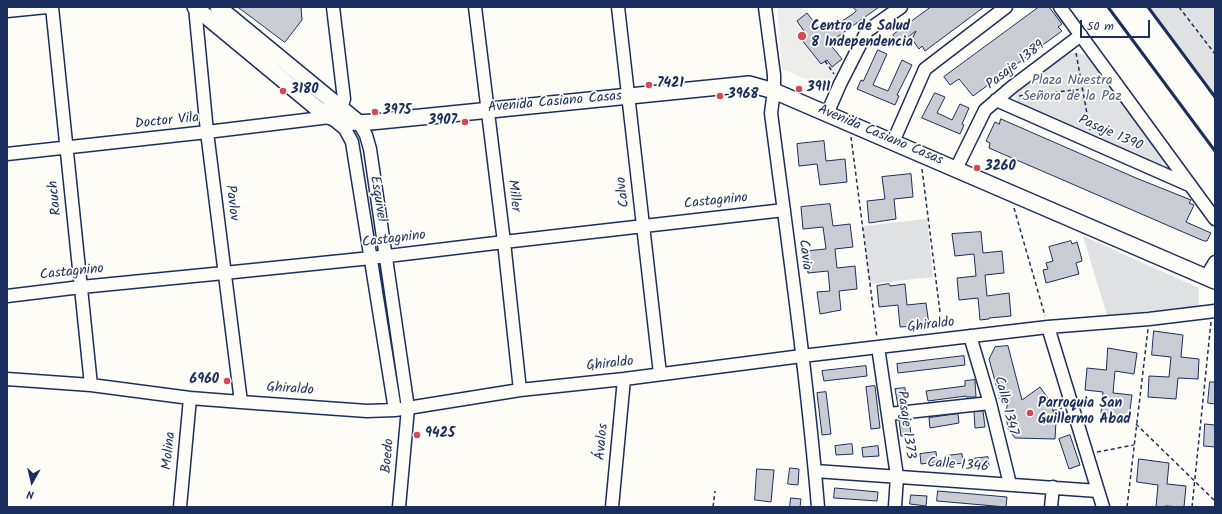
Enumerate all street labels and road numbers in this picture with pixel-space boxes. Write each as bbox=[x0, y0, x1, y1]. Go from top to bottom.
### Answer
street label: Pasaje 1389 bbox=[983, 38, 1049, 94]
street label: Avenida Casiano Casas bbox=[487, 89, 623, 117]
street label: Avenida Casiano Casas bbox=[815, 102, 945, 170]
street label: Doctor Vila bbox=[134, 110, 200, 134]
street label: Pasaje 1390 bbox=[1075, 112, 1145, 156]
street label: Esquivel bbox=[365, 175, 389, 223]
street label: Calvo bbox=[614, 176, 634, 208]
street label: Miller bbox=[503, 179, 523, 213]
street label: Rauch bbox=[46, 180, 66, 216]
street label: Pavlov bbox=[220, 184, 242, 222]
street label: Castagnino bbox=[683, 190, 749, 214]
street label: Castagnino bbox=[361, 228, 427, 252]
street label: Cavia bbox=[794, 239, 814, 271]
street label: Castagnino bbox=[39, 261, 105, 285]
street label: Ghiraldo bbox=[906, 315, 956, 337]
street label: Ghiraldo bbox=[586, 354, 634, 376]
street label: Calle 1347 bbox=[989, 375, 1021, 437]
street label: Ghiraldo bbox=[266, 380, 314, 400]
street label: Pasaje 1373 bbox=[892, 390, 918, 460]
street label: Ávalos bbox=[593, 423, 613, 461]
street label: Molina bbox=[160, 431, 180, 471]
street label: Boedo bbox=[379, 438, 399, 474]
street label: Calle 1346 bbox=[927, 455, 989, 477]

